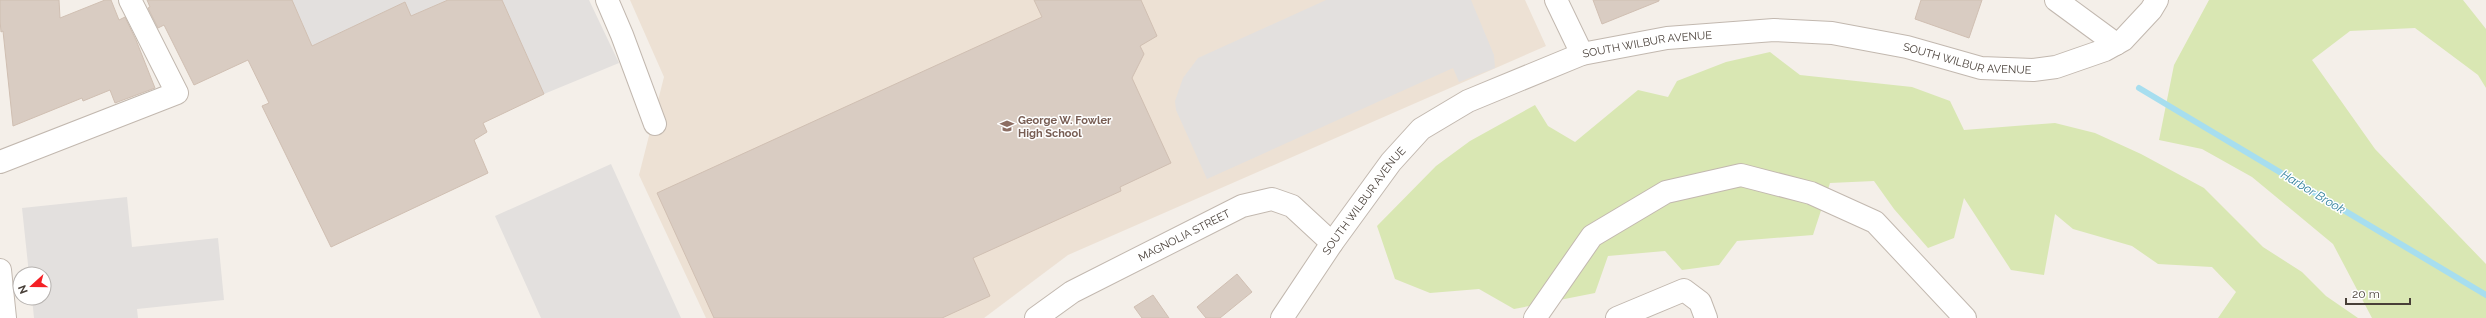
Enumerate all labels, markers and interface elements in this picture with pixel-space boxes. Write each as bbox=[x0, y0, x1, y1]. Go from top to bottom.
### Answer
street label: SOUTH WILBUR AVENUE bbox=[1581, 28, 1713, 60]
street label: SOUTH WILBUR AVENUE bbox=[1902, 40, 2032, 76]
place label: George W. Fowler High School bbox=[1018, 114, 1112, 140]
school or university icon: George W. Fowler High School bbox=[999, 118, 1015, 134]
street label: SOUTH WILBUR AVENUE bbox=[1320, 144, 1408, 257]
water label: Harbor Brook bbox=[2278, 167, 2348, 217]
street label: MAGNOLIA STREET bbox=[1136, 207, 1232, 264]
north arrow bbox=[12, 266, 52, 306]
scale bar bbox=[2346, 280, 2410, 306]
text: N bbox=[16, 283, 31, 296]
text: 20 m bbox=[2352, 287, 2380, 301]

